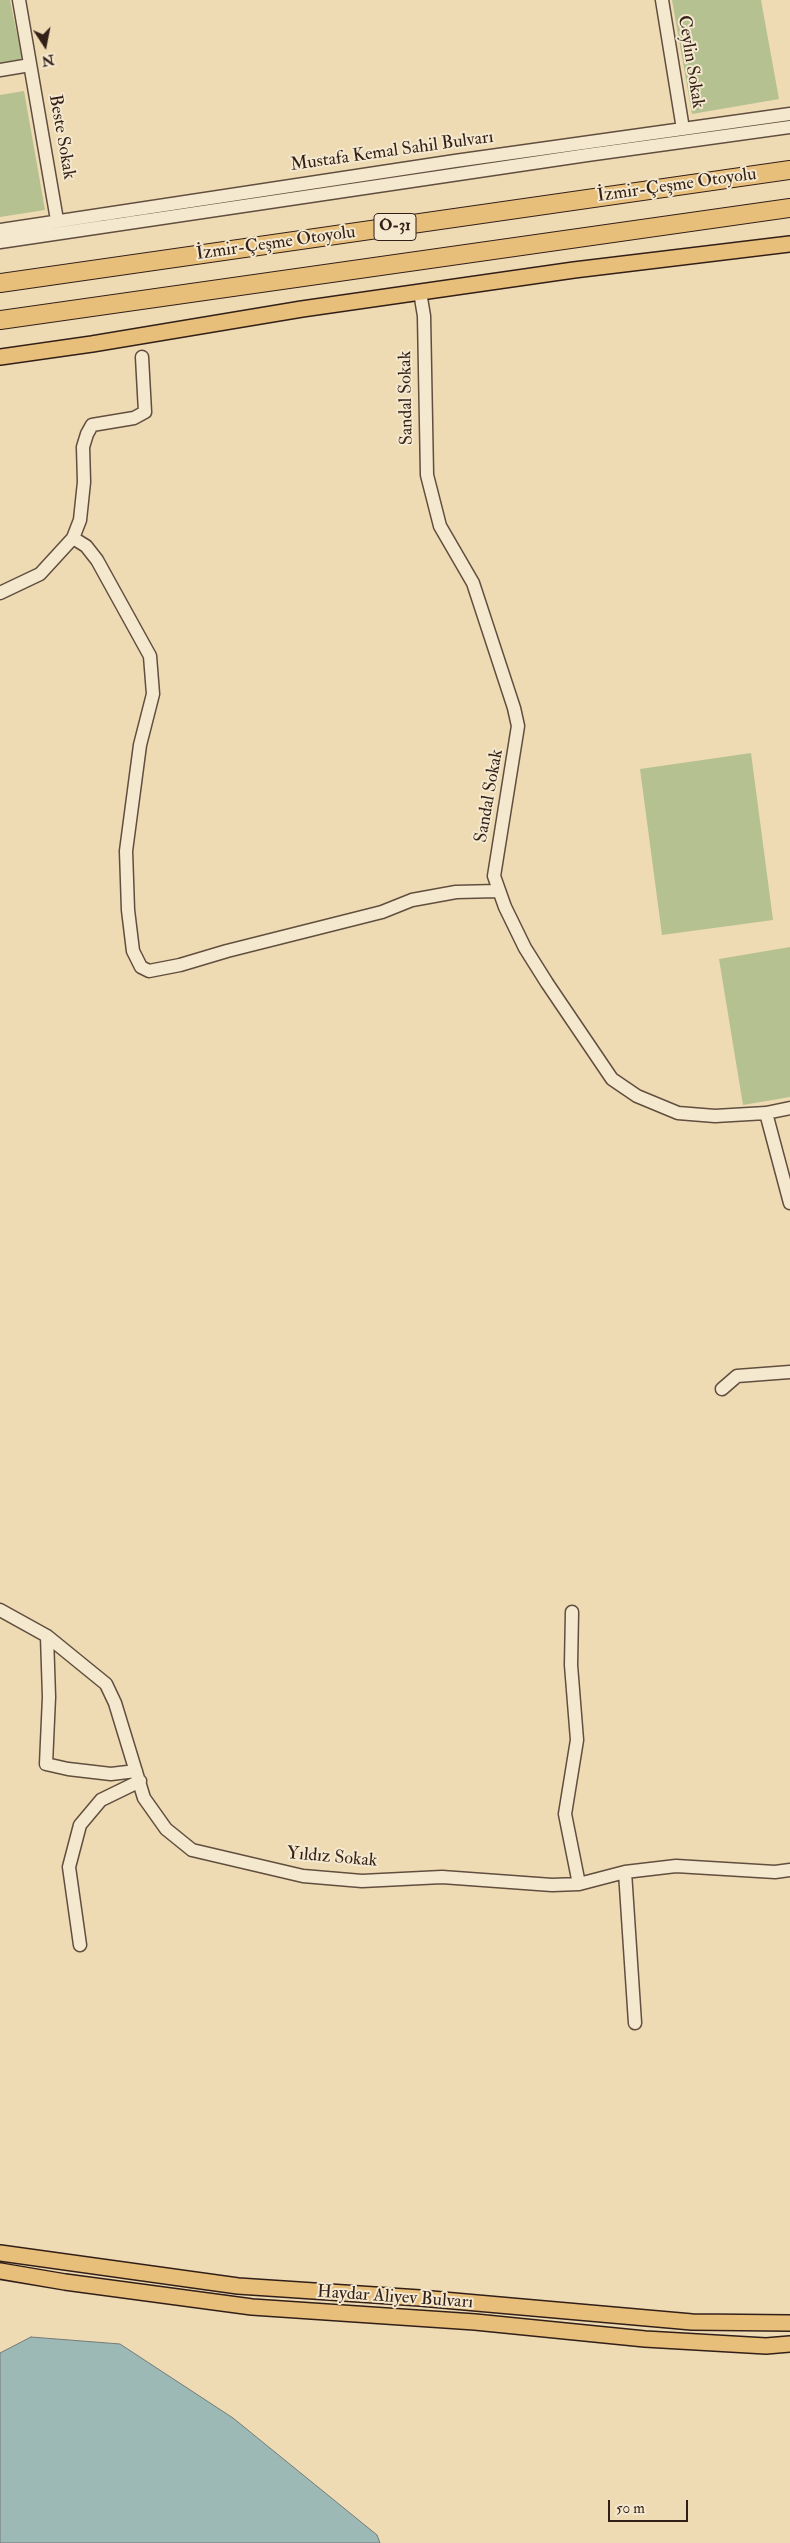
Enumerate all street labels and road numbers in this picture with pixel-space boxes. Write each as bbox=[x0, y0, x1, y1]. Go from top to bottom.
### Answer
street label: Ceylin Sokak bbox=[672, 14, 708, 110]
street label: Beste Sokak bbox=[43, 93, 79, 181]
street label: Mustafa Kemal Sahil Bulvarı bbox=[289, 127, 495, 177]
street label: İzmir-Çeşme Otoyolu bbox=[596, 164, 758, 208]
road number: O-31 bbox=[374, 213, 416, 240]
street label: İzmir-Çeşme Otoyolu bbox=[195, 222, 357, 266]
street label: Sandal Sokak bbox=[395, 351, 419, 445]
street label: Sandal Sokak bbox=[471, 748, 509, 844]
street label: Yıldız Sokak bbox=[286, 1843, 378, 1873]
street label: Haydar Aliyev Bulvarı bbox=[316, 2282, 474, 2314]

